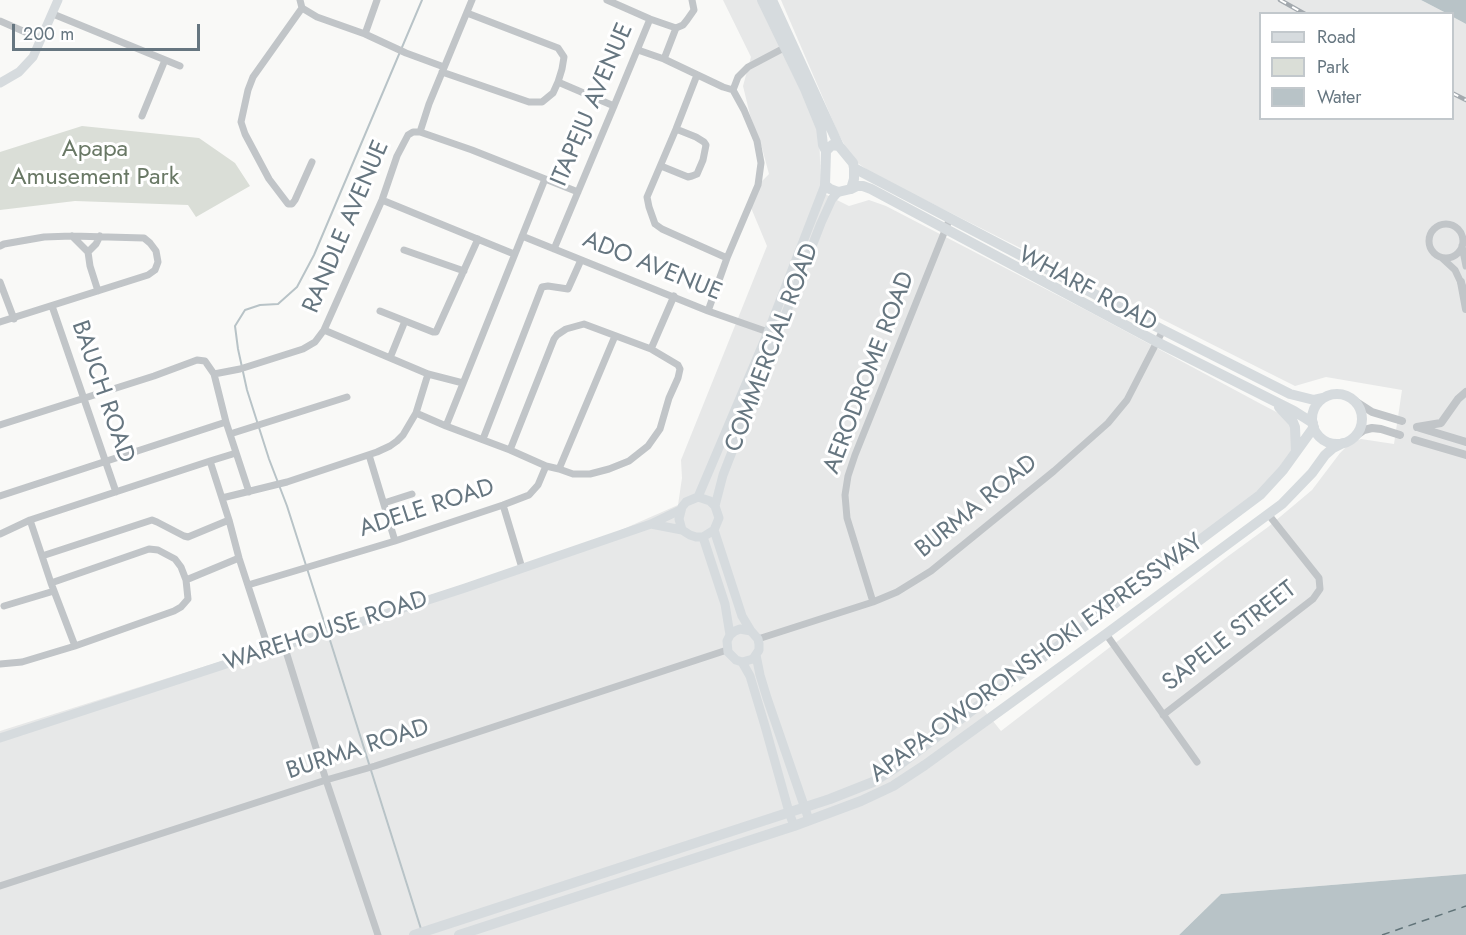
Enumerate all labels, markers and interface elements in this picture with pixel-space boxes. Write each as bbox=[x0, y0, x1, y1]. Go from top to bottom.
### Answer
scale bar bbox=[15, 12, 202, 50]
legend bbox=[1259, 12, 1454, 120]
street label: ITAPEJU AVENUE bbox=[546, 19, 640, 191]
text: 200 m bbox=[23, 21, 74, 47]
text: Road bbox=[1317, 24, 1356, 50]
text: Park bbox=[1317, 54, 1349, 80]
text: Water bbox=[1317, 84, 1361, 110]
park label: Apapa Amusement Park bbox=[11, 136, 179, 192]
street label: RANDLE AVENUE bbox=[298, 136, 396, 318]
street label: ADO AVENUE bbox=[578, 226, 726, 308]
street label: COMMERCIAL ROAD bbox=[720, 240, 826, 456]
street label: WHARF ROAD bbox=[1013, 241, 1161, 339]
street label: AERODROME ROAD bbox=[818, 268, 922, 478]
street label: BAUCH ROAD bbox=[64, 317, 140, 467]
street label: BURMA ROAD bbox=[910, 449, 1044, 565]
street label: ADELE ROAD bbox=[356, 474, 498, 544]
street label: APAPA-OWORONSHOKI EXPRESSWAY bbox=[865, 528, 1209, 790]
street label: SAPELE STREET bbox=[1157, 576, 1303, 698]
street label: WAREHOUSE ROAD bbox=[221, 585, 431, 679]
street label: BURMA ROAD bbox=[283, 713, 433, 787]

